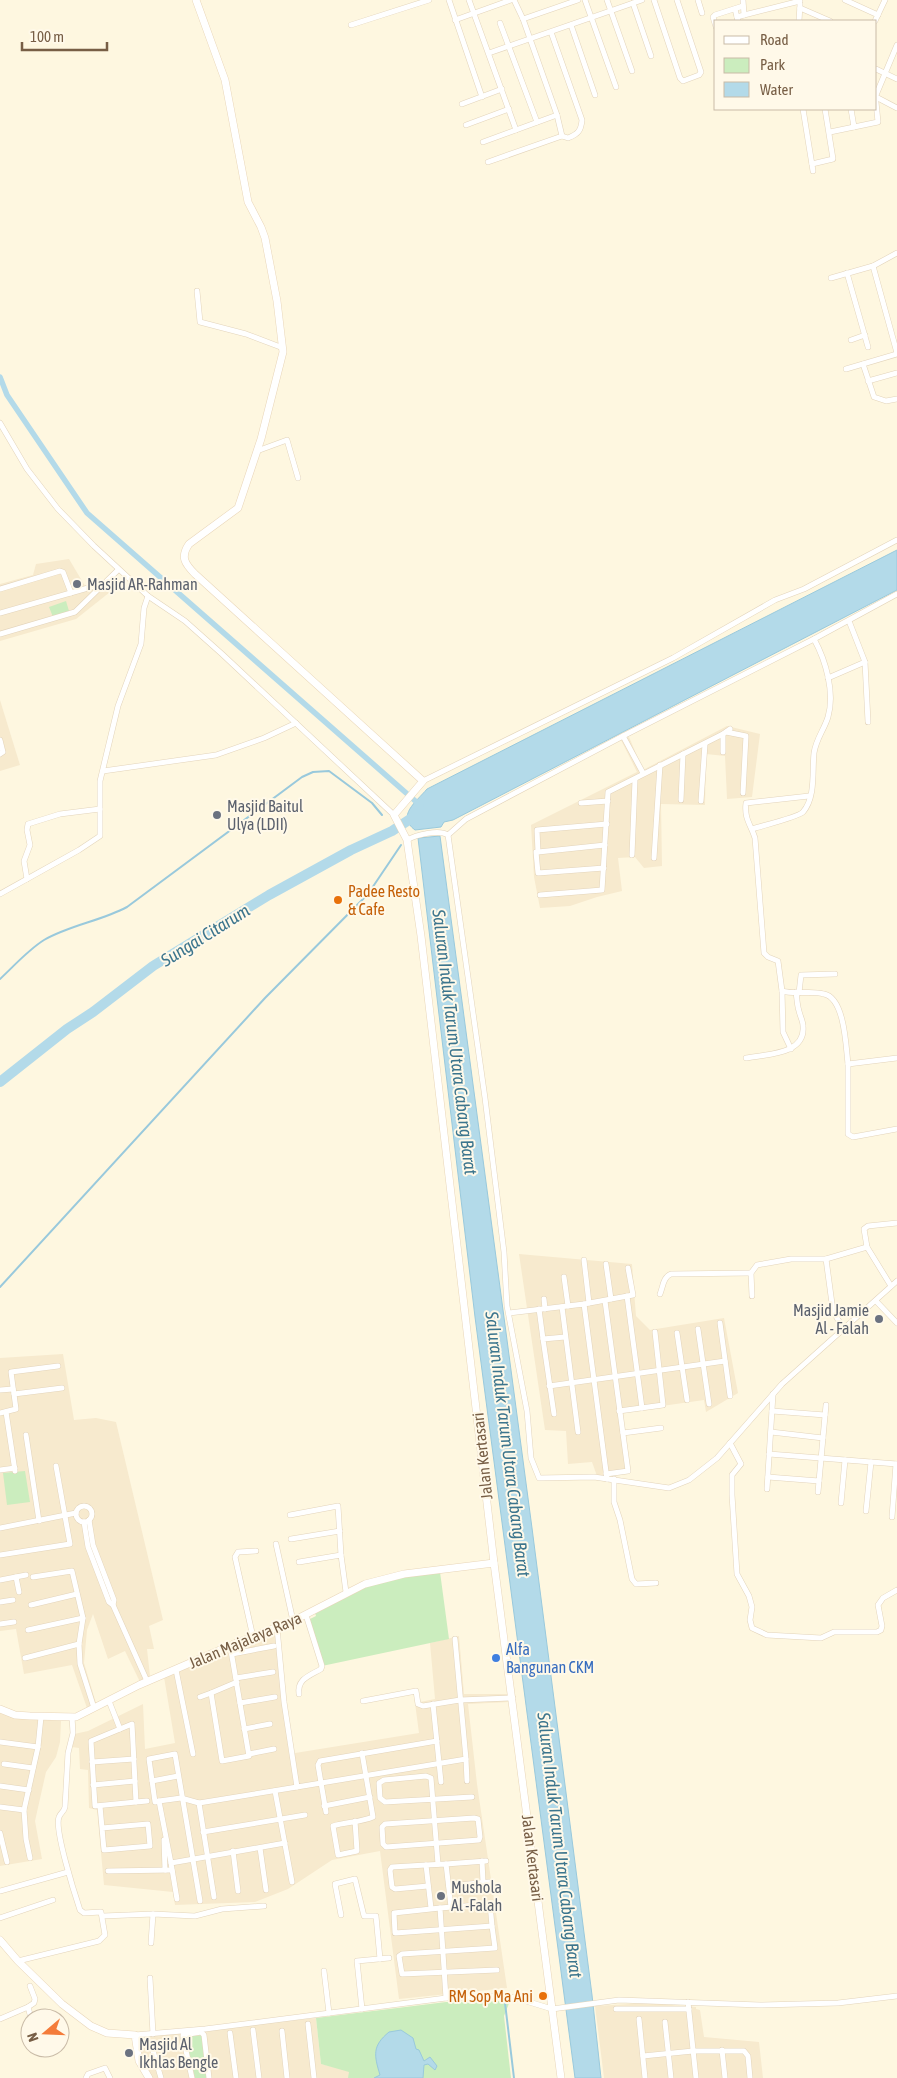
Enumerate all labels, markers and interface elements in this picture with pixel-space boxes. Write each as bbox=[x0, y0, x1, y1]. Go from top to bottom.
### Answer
scale bar bbox=[22, 20, 108, 52]
legend bbox=[714, 20, 877, 110]
text: 100 m bbox=[30, 28, 64, 45]
text: Road bbox=[760, 31, 789, 48]
text: Park bbox=[760, 56, 785, 73]
text: Water bbox=[760, 81, 793, 98]
place label: Masjid AR-Rahman bbox=[87, 575, 198, 594]
marker: Masjid AR-Rahman bbox=[71, 578, 83, 590]
place label: Masjid Baitul Ulya (LDII) bbox=[227, 797, 304, 834]
marker: Masjid Baitul Ulya (LDII) bbox=[211, 809, 223, 821]
place label: Padee Resto & Cafe bbox=[348, 882, 420, 918]
marker: Padee Resto & Cafe bbox=[332, 894, 344, 906]
water label: Sungai Citarum bbox=[156, 899, 253, 971]
water label: Saluran Induk Tarum Utara Cabang Barat bbox=[428, 907, 482, 1177]
place label: Masjid Jamie Al - Falah bbox=[793, 1301, 869, 1337]
water label: Saluran Induk Tarum Utara Cabang Barat bbox=[481, 1309, 535, 1579]
marker: Masjid Jamie Al - Falah bbox=[873, 1313, 885, 1325]
street label: Jalan Kertasari bbox=[468, 1412, 496, 1500]
street label: Jalan Majalaya Raya bbox=[186, 1608, 304, 1673]
place label: Alfa Bangunan CKM bbox=[506, 1640, 594, 1677]
marker: Alfa Bangunan CKM bbox=[490, 1652, 502, 1664]
water label: Saluran Induk Tarum Utara Cabang Barat bbox=[533, 1710, 587, 1980]
street label: Jalan Kertasari bbox=[519, 1814, 547, 1902]
place label: Mushola Al -Falah bbox=[451, 1878, 502, 1914]
marker: Mushola Al -Falah bbox=[435, 1890, 447, 1902]
place label: RM Sop Ma Ani bbox=[448, 1987, 533, 2006]
marker: RM Sop Ma Ani bbox=[537, 1990, 549, 2002]
north arrow bbox=[20, 2008, 70, 2058]
text: N bbox=[24, 2031, 42, 2044]
place label: Masjid Al Ikhlas Bengle bbox=[139, 2035, 218, 2072]
marker: Masjid Al Ikhlas Bengle bbox=[123, 2047, 135, 2059]

